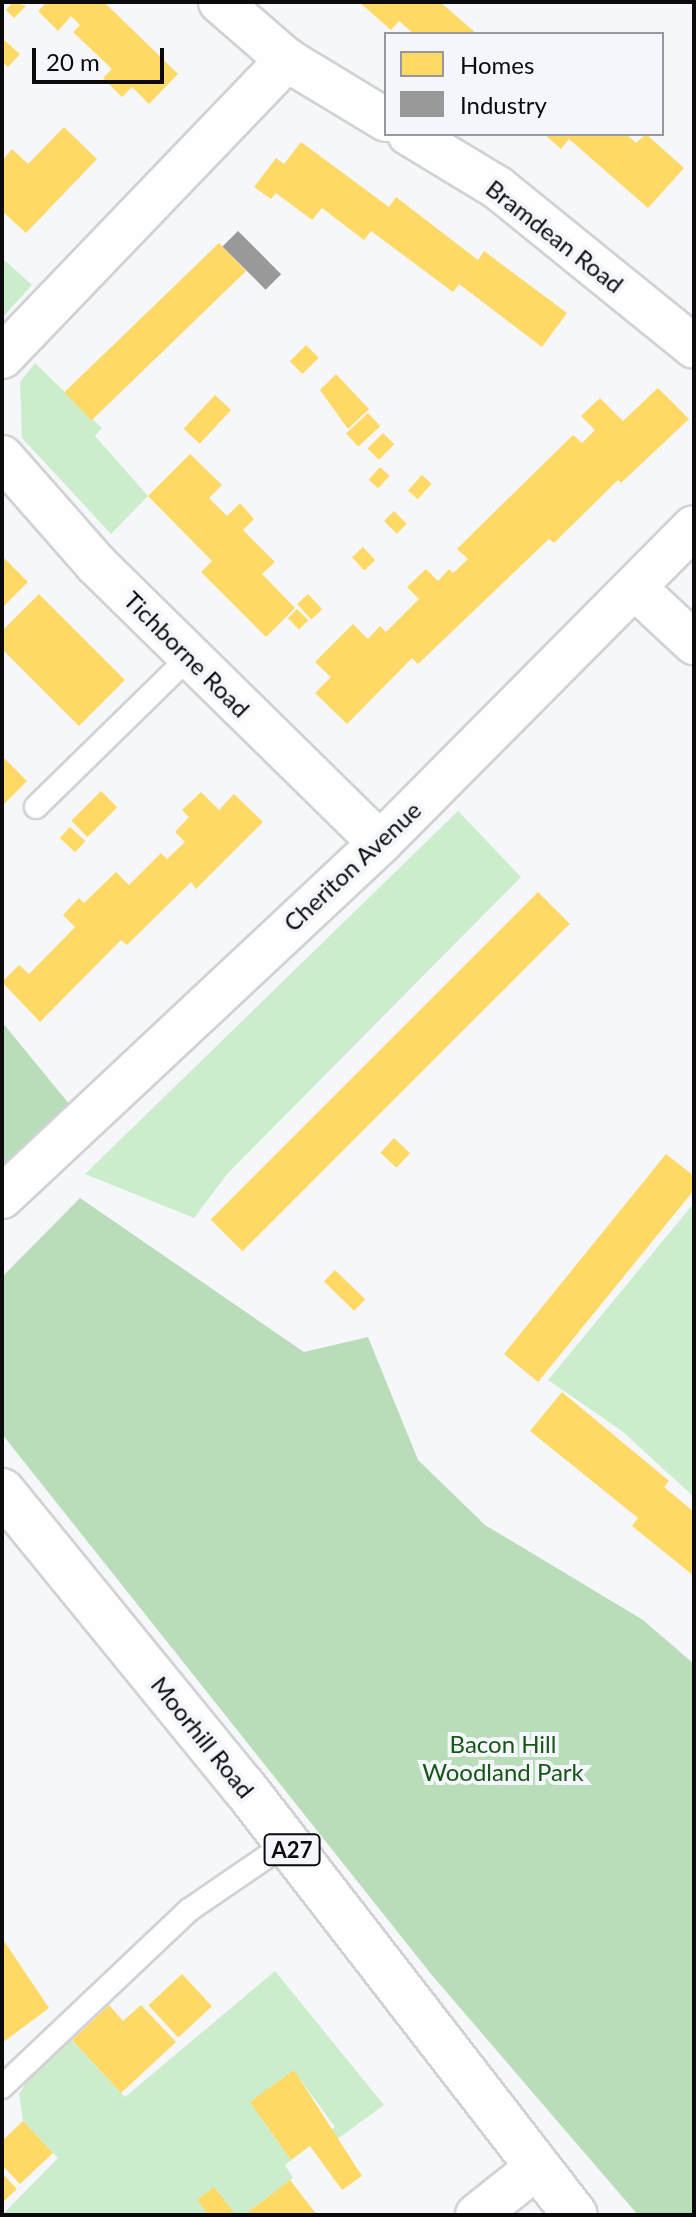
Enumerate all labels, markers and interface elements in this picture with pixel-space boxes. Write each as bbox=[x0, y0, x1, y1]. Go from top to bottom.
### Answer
scale bar bbox=[36, 32, 168, 82]
legend bbox=[384, 32, 664, 136]
text: 20 m bbox=[46, 47, 100, 76]
text: Homes bbox=[460, 50, 534, 79]
text: Industry bbox=[460, 90, 547, 119]
street label: Bramdean Road bbox=[481, 173, 629, 299]
street label: Tichborne Road bbox=[118, 585, 256, 723]
street label: Cheriton Avenue bbox=[277, 795, 427, 937]
street label: Moorhill Road bbox=[145, 1671, 261, 1803]
park label: Bacon Hill Woodland Park bbox=[422, 1730, 584, 1786]
road number: A27 bbox=[262, 1832, 322, 1868]

